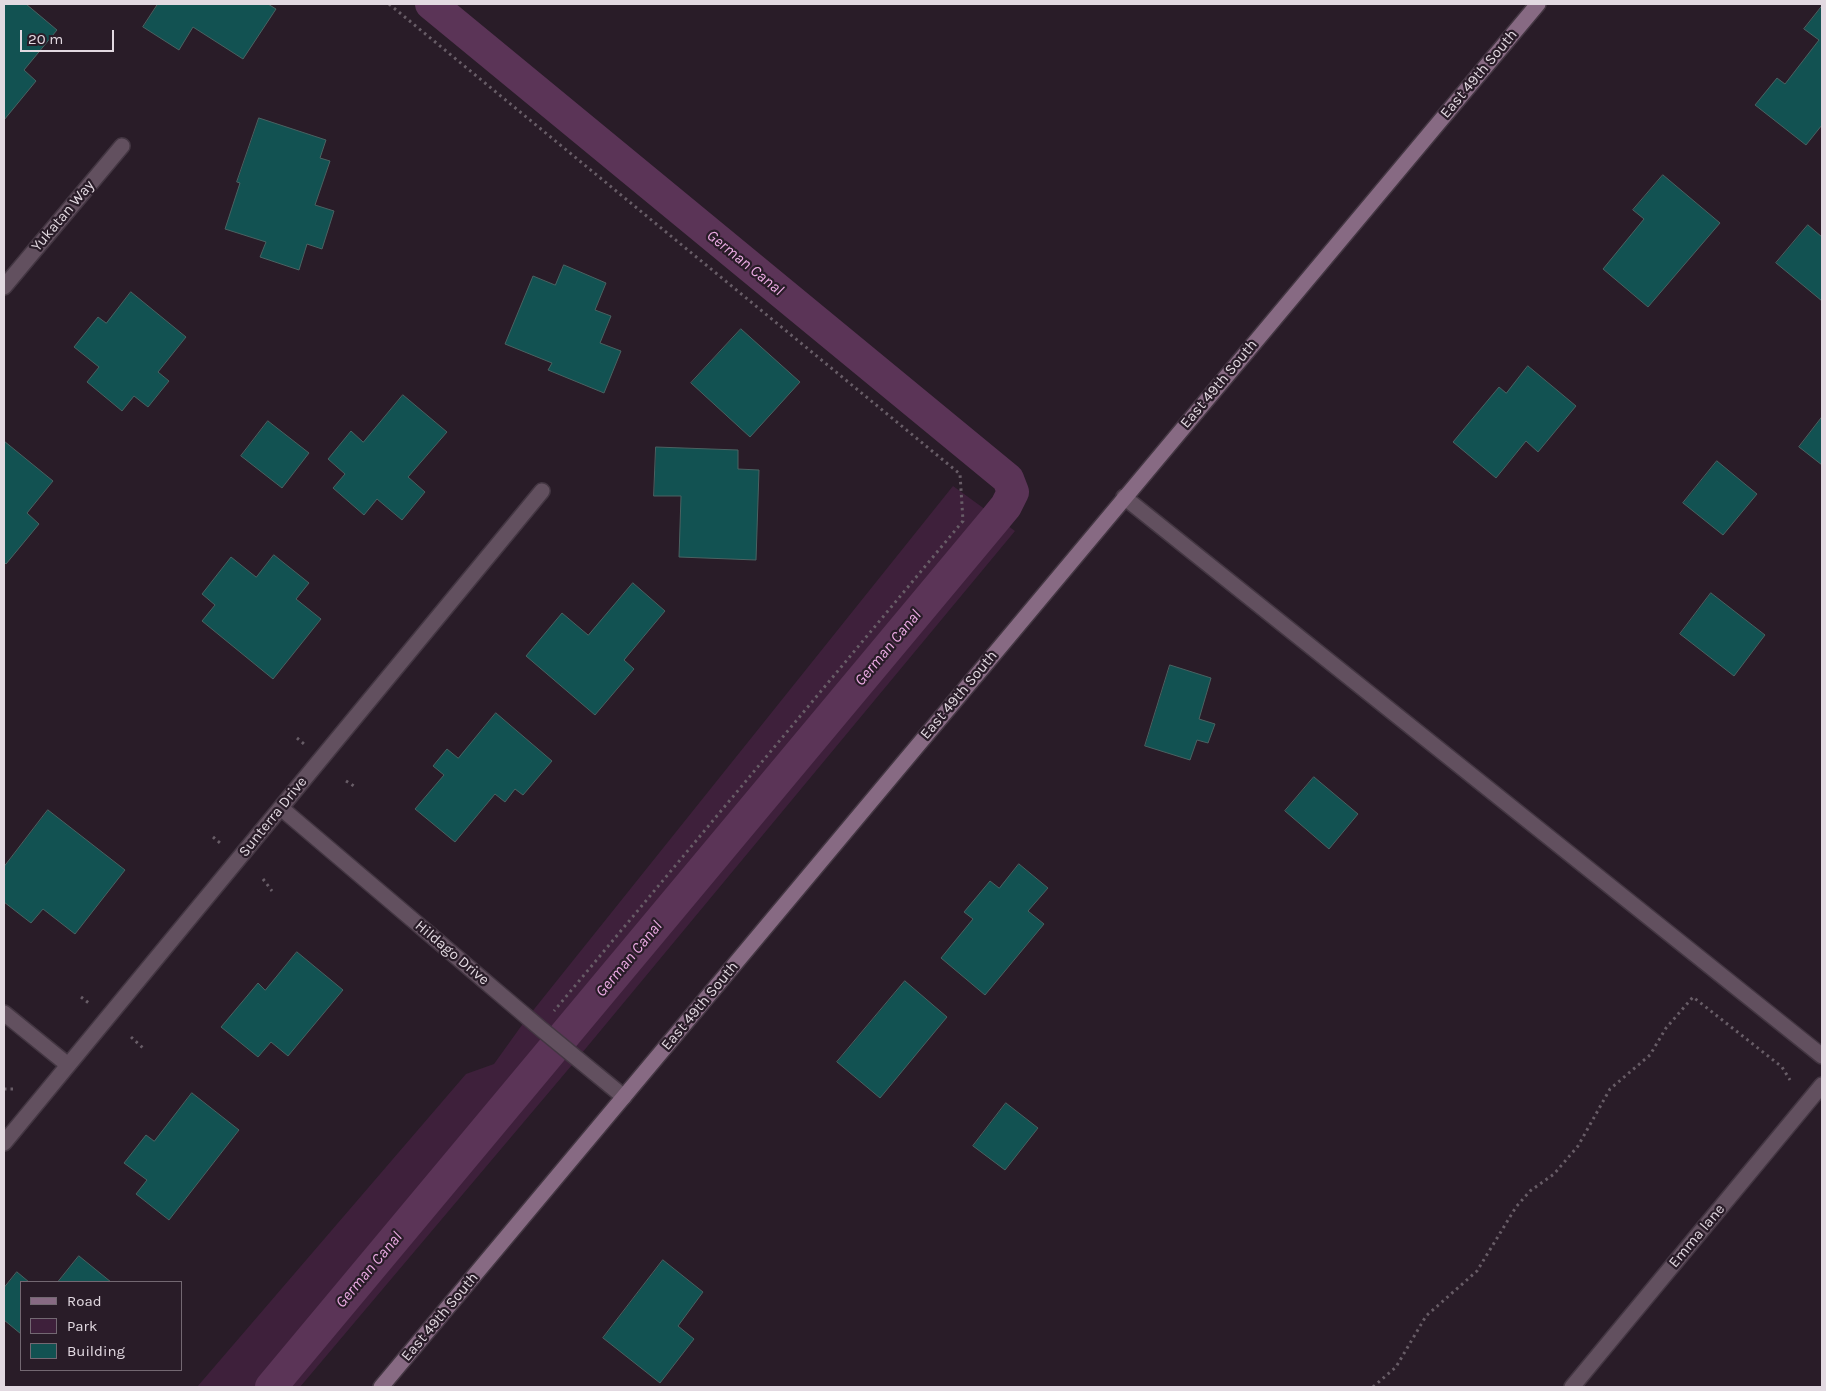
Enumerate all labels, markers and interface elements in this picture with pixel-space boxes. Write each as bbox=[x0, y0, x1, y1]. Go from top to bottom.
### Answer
scale bar bbox=[22, 20, 116, 52]
street label: East 49th South bbox=[1437, 26, 1521, 122]
text: 20 m bbox=[28, 30, 63, 48]
street label: Yukatan Way bbox=[28, 177, 98, 255]
water label: German Canal bbox=[703, 226, 787, 300]
street label: East 49th South bbox=[1177, 336, 1261, 432]
water label: German Canal bbox=[851, 606, 925, 690]
street label: East 49th South bbox=[917, 647, 1001, 743]
street label: Sunterra Drive bbox=[235, 773, 311, 861]
street label: Hildago Drive bbox=[411, 917, 493, 989]
water label: German Canal bbox=[592, 917, 666, 1001]
street label: East 49th South bbox=[658, 958, 742, 1054]
street label: Emma lane bbox=[1665, 1201, 1729, 1271]
water label: German Canal bbox=[332, 1228, 406, 1312]
street label: East 49th South bbox=[398, 1269, 482, 1365]
legend bbox=[20, 1281, 182, 1371]
text: Road bbox=[67, 1292, 102, 1310]
text: Park bbox=[67, 1317, 97, 1335]
text: Building bbox=[67, 1342, 125, 1360]

